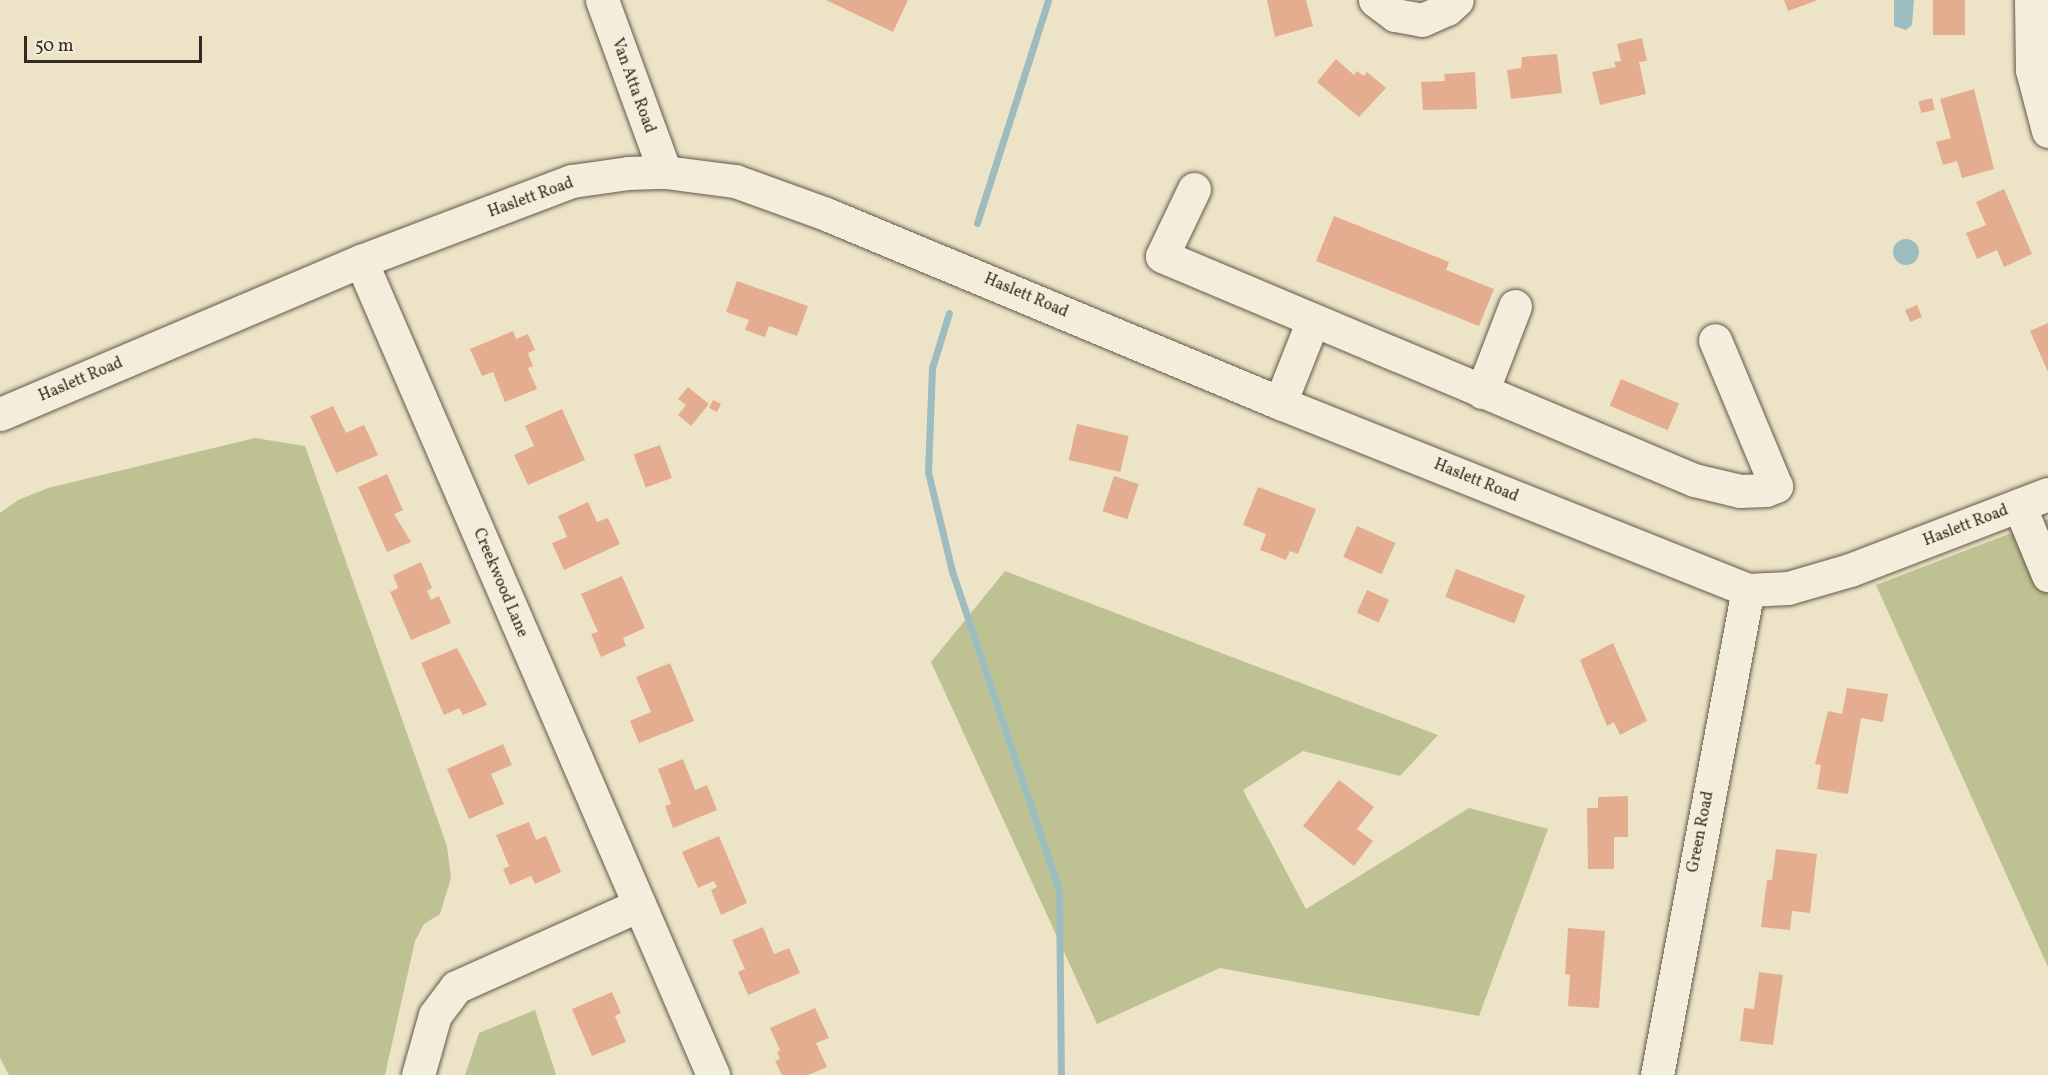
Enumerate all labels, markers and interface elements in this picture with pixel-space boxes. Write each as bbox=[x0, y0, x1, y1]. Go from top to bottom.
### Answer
scale bar bbox=[27, 24, 206, 62]
text: 50 m bbox=[35, 34, 74, 59]
street label: Van Atta Road bbox=[607, 36, 659, 136]
street label: Haslett Road bbox=[486, 174, 576, 222]
street label: Haslett Road bbox=[981, 270, 1071, 322]
street label: Haslett Road bbox=[36, 354, 126, 406]
street label: Haslett Road bbox=[1431, 455, 1521, 507]
street label: Haslett Road bbox=[1921, 501, 2011, 551]
street label: Creekwood Lane bbox=[468, 526, 532, 640]
street label: Green Road bbox=[1684, 790, 1718, 874]

